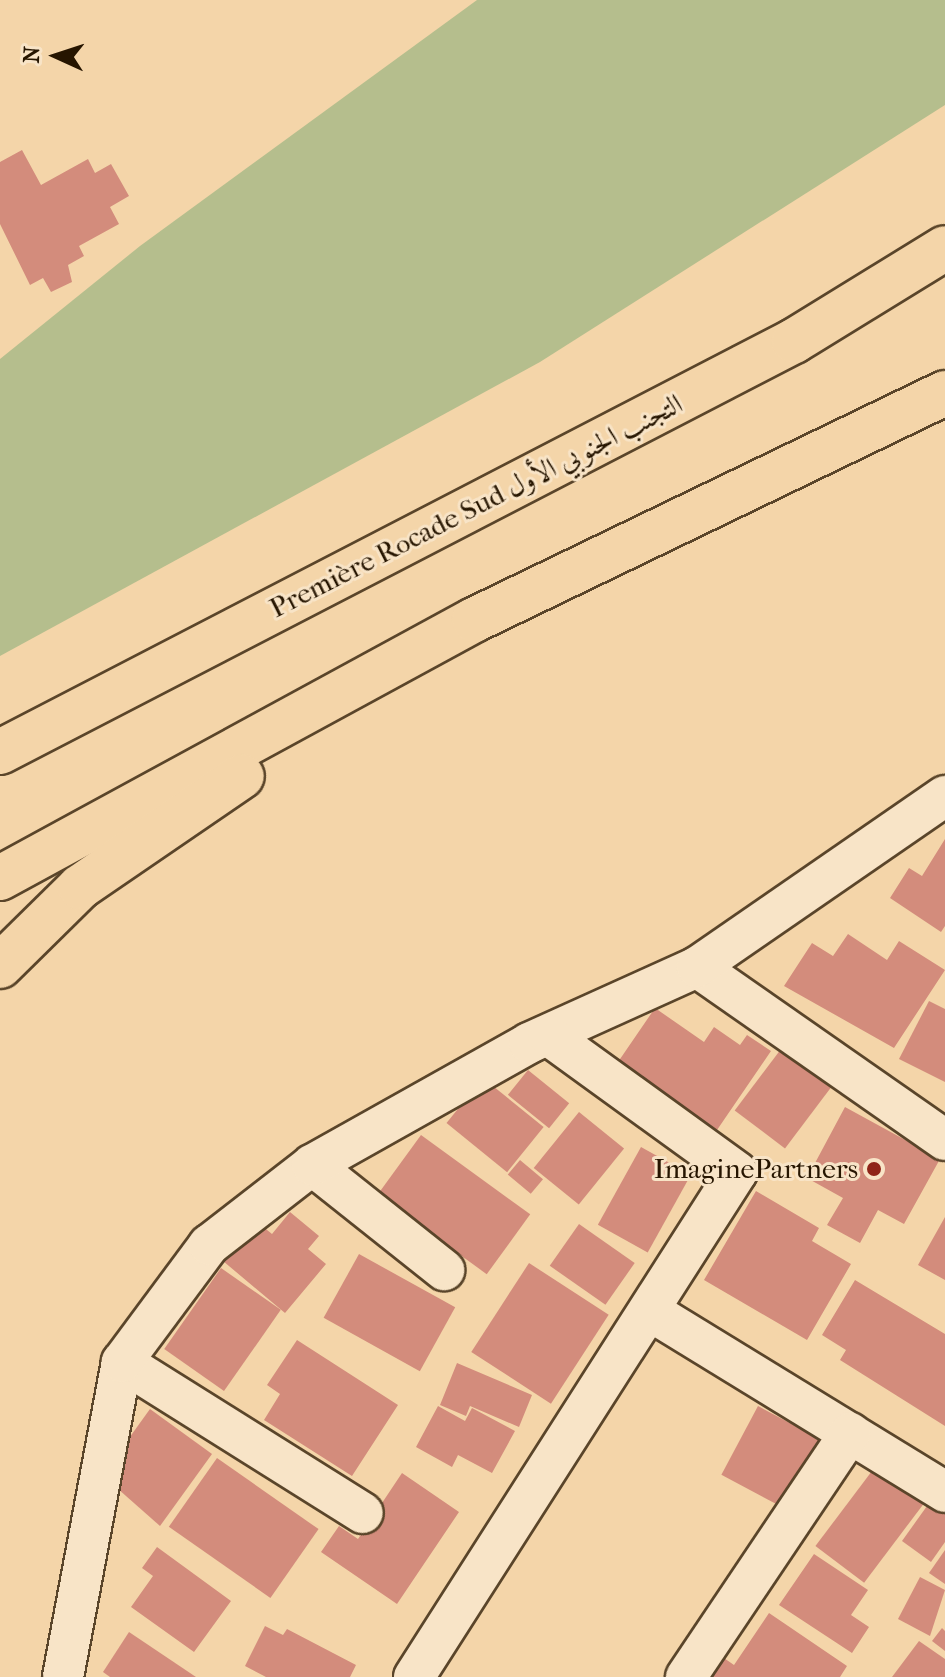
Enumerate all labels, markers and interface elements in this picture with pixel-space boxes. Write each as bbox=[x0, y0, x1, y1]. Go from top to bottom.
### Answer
north arrow bbox=[16, 16, 96, 96]
text: N bbox=[19, 46, 45, 64]
street label: Première Rocade Sud التجنب الجنوبي الأول bbox=[264, 387, 688, 625]
place label: ImaginePartners bbox=[654, 1152, 858, 1186]
marker: ImaginePartners bbox=[865, 1160, 883, 1178]

